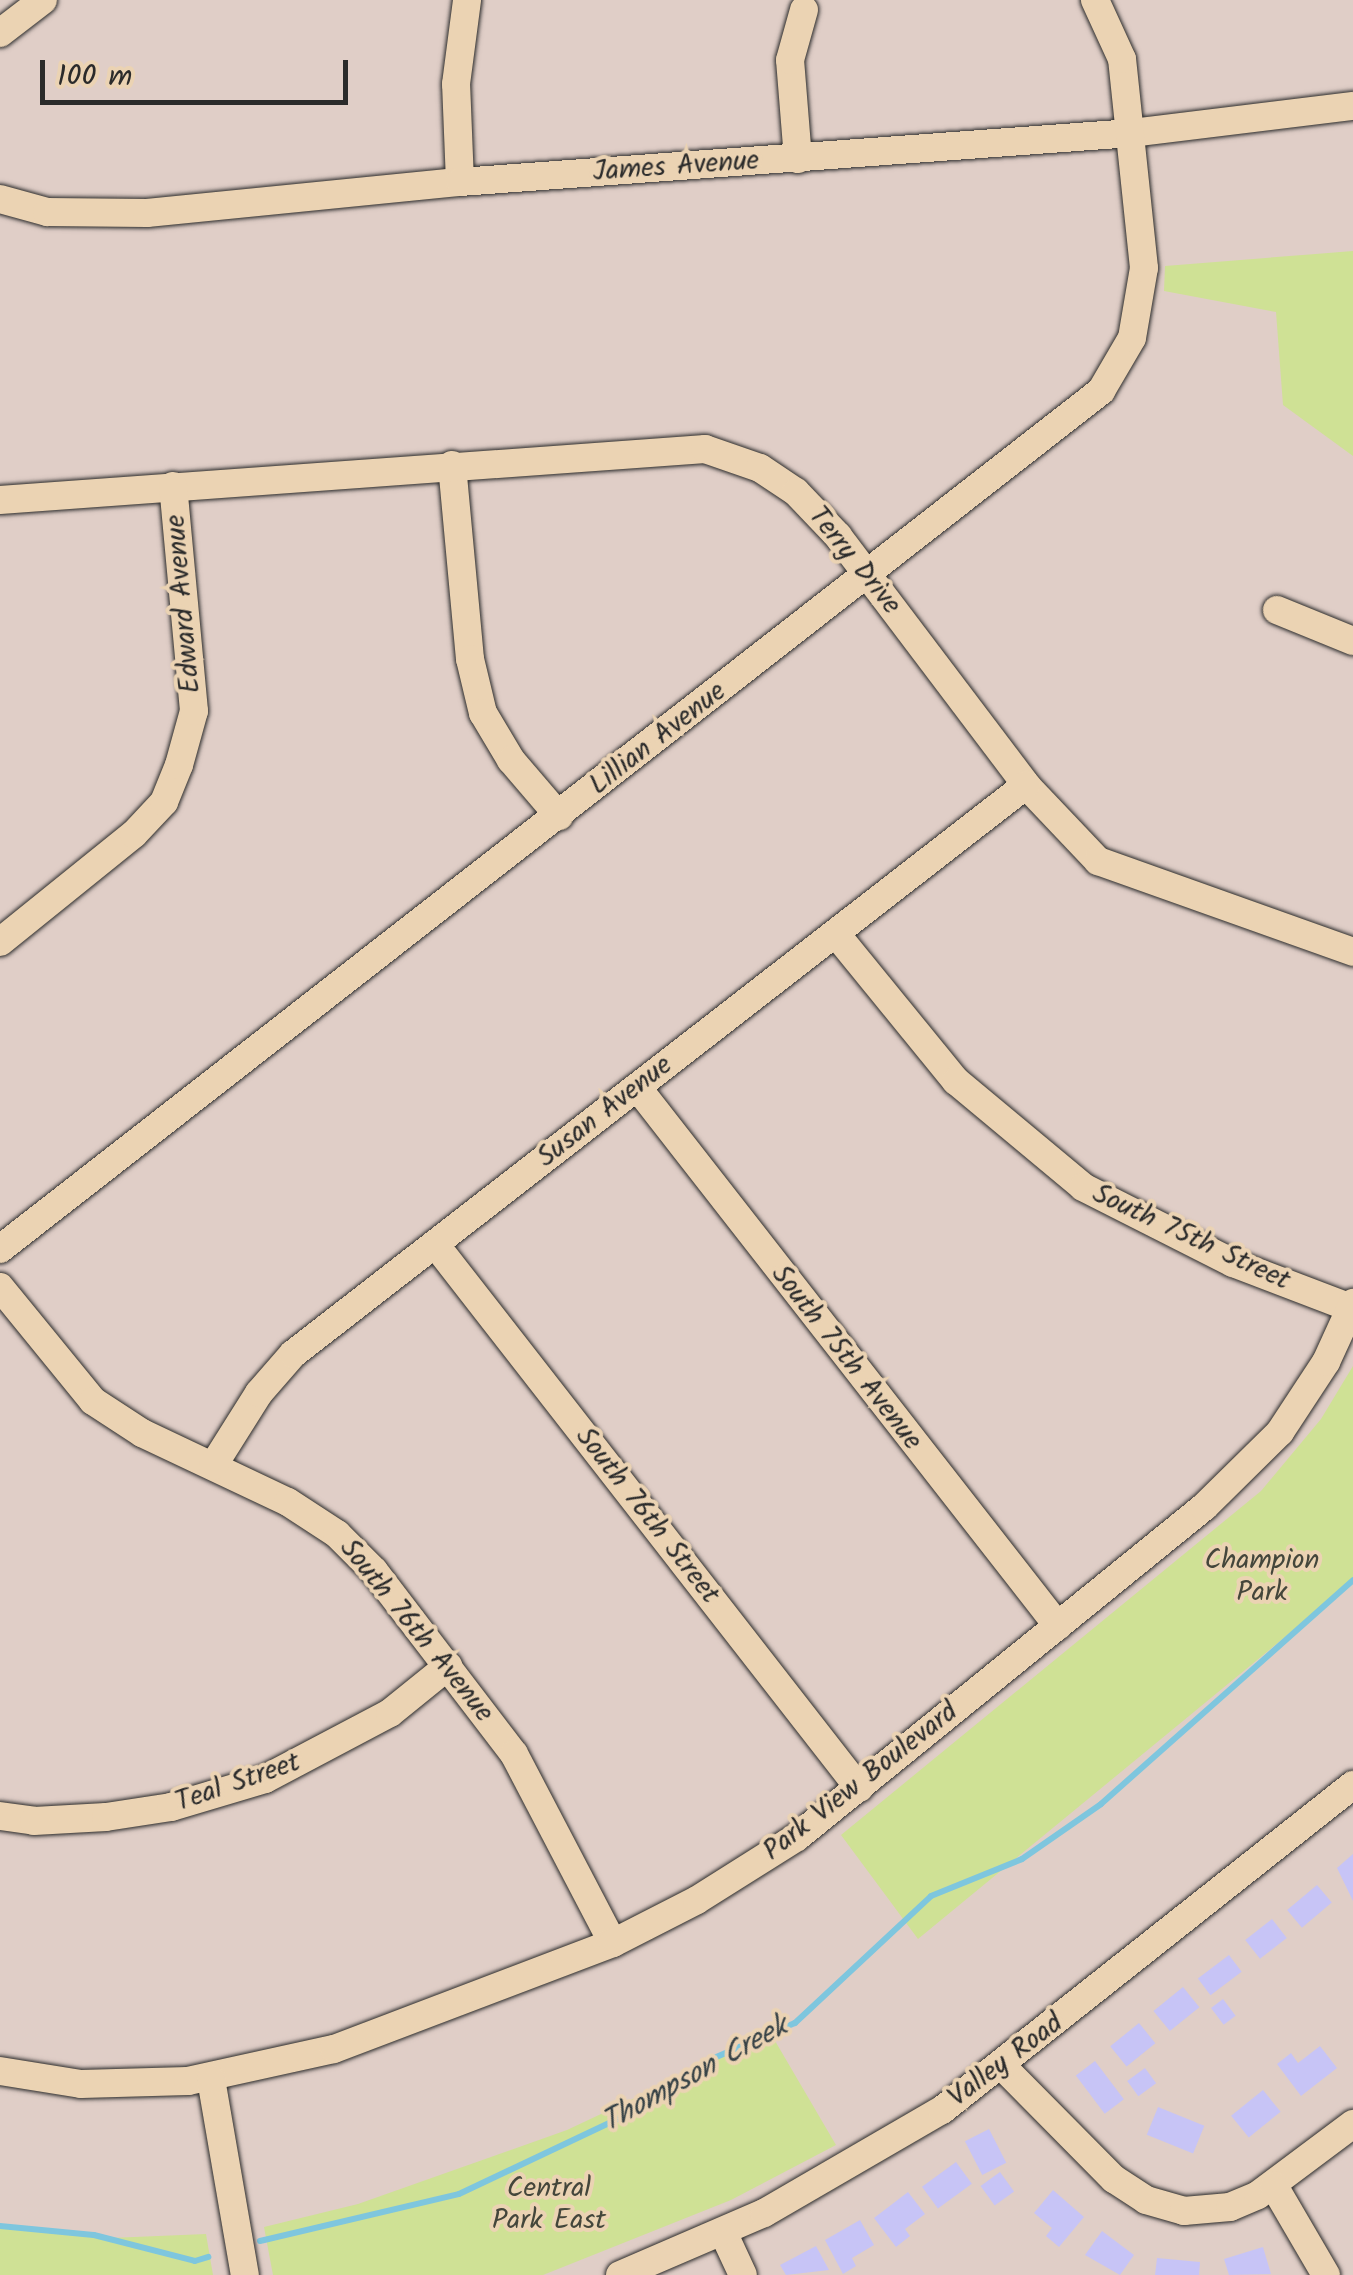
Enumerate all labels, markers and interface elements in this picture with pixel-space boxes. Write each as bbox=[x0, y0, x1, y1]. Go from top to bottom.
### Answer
scale bar bbox=[45, 40, 352, 102]
text: 100 m bbox=[57, 53, 132, 101]
street label: James Avenue bbox=[592, 144, 760, 190]
street label: Terry Drive bbox=[800, 500, 908, 622]
street label: Edward Avenue bbox=[159, 513, 209, 695]
street label: Lillian Avenue bbox=[583, 675, 733, 803]
street label: Susan Avenue bbox=[531, 1049, 679, 1175]
street label: South 75th Street bbox=[1087, 1178, 1295, 1298]
street label: South 75th Avenue bbox=[763, 1259, 929, 1457]
street label: South 76th Street bbox=[568, 1421, 726, 1611]
street label: South 76th Avenue bbox=[332, 1533, 500, 1729]
park label: Champion Park bbox=[1205, 1544, 1319, 1610]
street label: Park View Boulevard bbox=[757, 1696, 965, 1868]
street label: Teal Street bbox=[171, 1746, 305, 1820]
street label: Valley Road bbox=[942, 2007, 1070, 2115]
water label: Thompson Creek bbox=[596, 2009, 794, 2141]
park label: Central Park East bbox=[492, 2172, 606, 2238]

